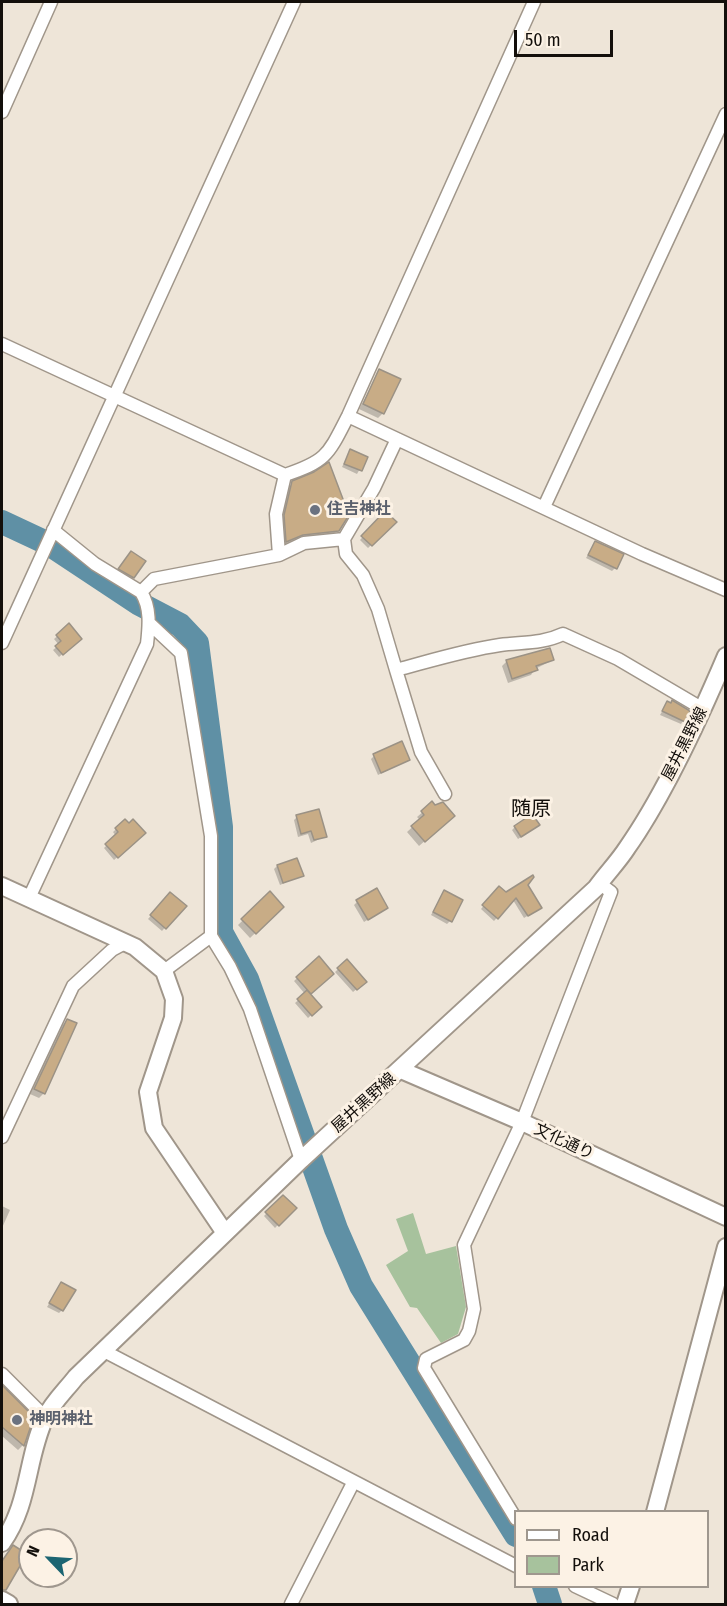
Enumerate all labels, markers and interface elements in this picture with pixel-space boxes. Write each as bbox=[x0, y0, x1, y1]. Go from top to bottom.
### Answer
scale bar bbox=[517, 18, 616, 56]
text: 50 m bbox=[525, 29, 561, 51]
place label: 住吉神社 bbox=[327, 500, 391, 520]
marker: 住吉神社 bbox=[308, 503, 322, 517]
street label: 屋井黒野線 bbox=[658, 704, 712, 784]
district label: 随原 bbox=[511, 797, 551, 821]
street label: 屋井黒野線 bbox=[328, 1069, 400, 1137]
street label: 文化通り bbox=[531, 1120, 597, 1164]
place label: 神明神社 bbox=[29, 1410, 93, 1430]
marker: 神明神社 bbox=[10, 1413, 24, 1427]
legend bbox=[514, 1510, 709, 1588]
text: Road bbox=[572, 1524, 609, 1546]
north arrow bbox=[18, 1528, 78, 1588]
text: N bbox=[22, 1543, 44, 1559]
text: Park bbox=[572, 1554, 604, 1576]

